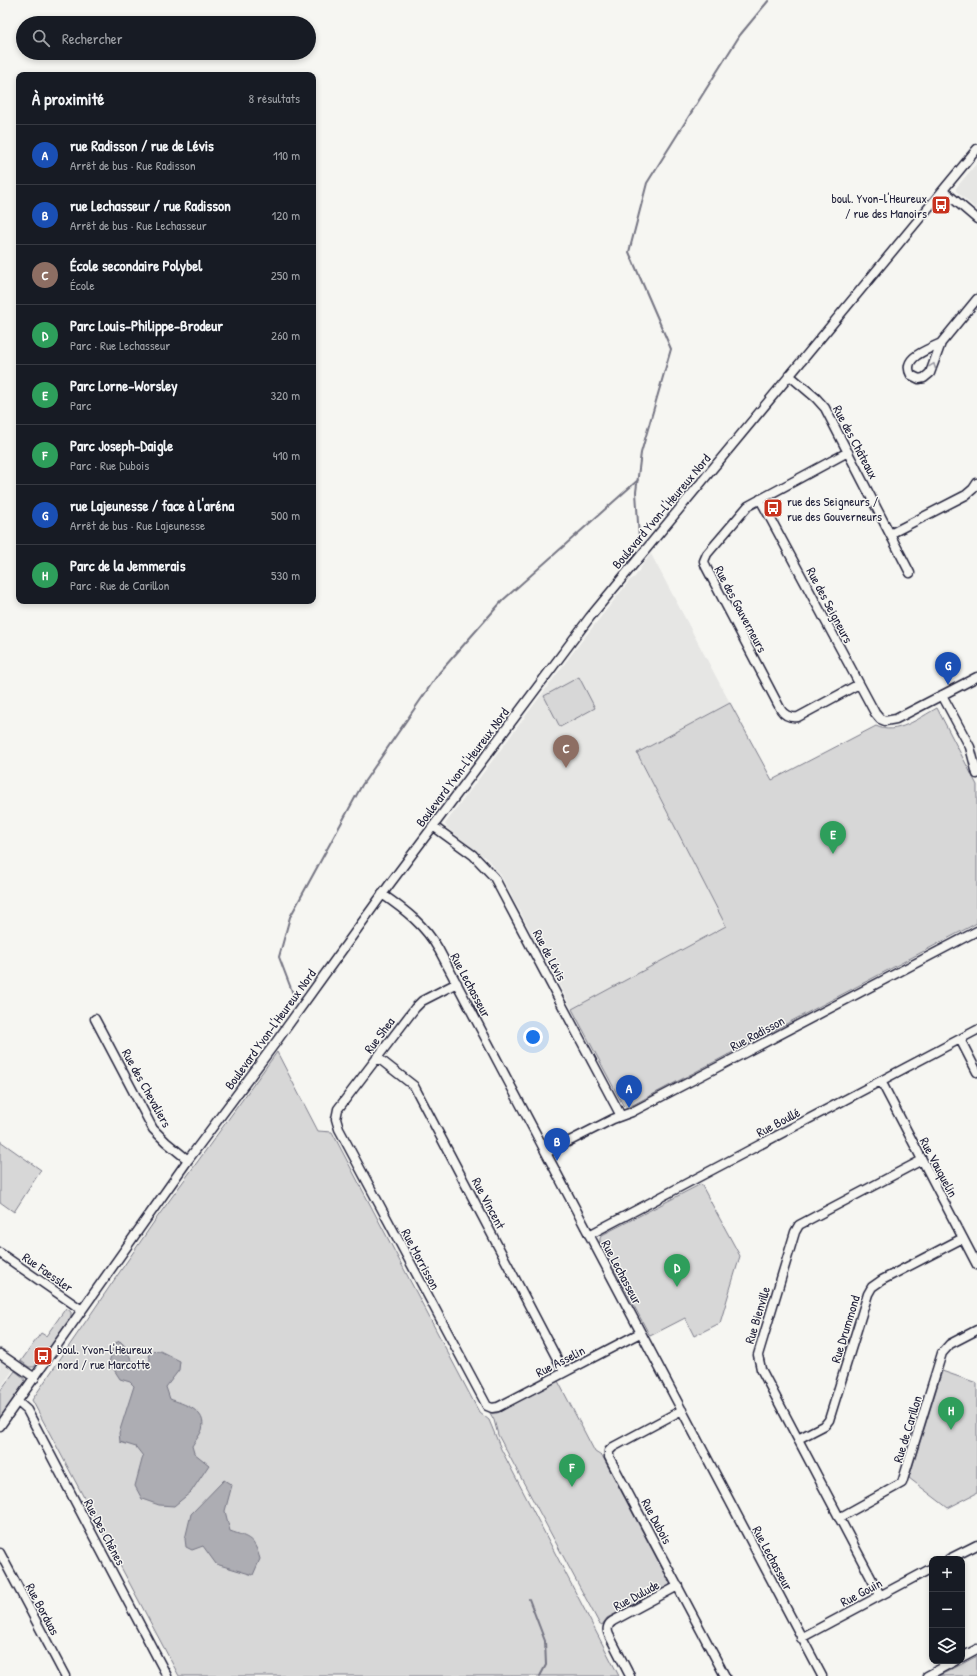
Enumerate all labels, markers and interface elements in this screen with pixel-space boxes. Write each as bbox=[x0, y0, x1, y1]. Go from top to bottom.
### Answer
search box bbox=[16, 16, 316, 60]
icon: search bbox=[30, 27, 52, 49]
text: Rechercher bbox=[62, 28, 123, 49]
text: À proximité bbox=[32, 87, 104, 110]
text: 8 résultats bbox=[248, 89, 300, 107]
text: rue Radisson / rue de Lévis bbox=[70, 135, 214, 156]
text: A bbox=[42, 146, 48, 164]
text: 110 m bbox=[273, 146, 300, 164]
text: Arrêt de bus · Rue Radisson bbox=[70, 156, 196, 174]
place label: boul. Yvon-l'Heureux / rue des Manoirs bbox=[831, 189, 927, 222]
bus stop icon: boul. Yvon-l'Heureux / rue des Manoirs bbox=[930, 194, 952, 216]
text: rue Lechasseur / rue Radisson bbox=[70, 195, 231, 216]
text: B bbox=[42, 206, 48, 224]
text: 120 m bbox=[272, 206, 300, 224]
text: Arrêt de bus · Rue Lechasseur bbox=[70, 216, 207, 234]
text: École secondaire Polybel bbox=[70, 255, 202, 276]
text: C bbox=[41, 266, 49, 284]
text: 250 m bbox=[271, 266, 300, 284]
text: École bbox=[70, 276, 95, 294]
text: Parc Louis-Philippe-Brodeur bbox=[70, 315, 223, 336]
text: D bbox=[42, 326, 48, 344]
text: 260 m bbox=[271, 326, 300, 344]
text: Parc · Rue Lechasseur bbox=[70, 336, 170, 354]
one-way arrow bbox=[929, 362, 937, 369]
text: Parc Lorne-Worsley bbox=[70, 375, 178, 396]
text: E bbox=[42, 386, 48, 404]
text: 320 m bbox=[270, 386, 300, 404]
text: Parc bbox=[70, 396, 91, 414]
street label: Rue des Châteaux bbox=[829, 402, 883, 482]
text: Parc Joseph-Daigle bbox=[70, 435, 173, 456]
text: F bbox=[43, 446, 47, 464]
text: 410 m bbox=[273, 446, 300, 464]
street label: Boulevard Yvon-l'Heureux Nord bbox=[608, 450, 714, 572]
text: Parc · Rue Dubois bbox=[70, 456, 149, 474]
place label: rue des Seigneurs / rue des Gouverneurs bbox=[787, 492, 882, 525]
text: rue Lajeunesse / face à l'aréna bbox=[70, 495, 234, 516]
bus stop icon: rue des Seigneurs / rue des Gouverneurs bbox=[762, 497, 784, 519]
text: G bbox=[42, 506, 48, 524]
text: 500 m bbox=[271, 506, 300, 524]
text: Arrêt de bus · Rue Lajeunesse bbox=[70, 516, 205, 534]
text: Parc de la Jemmerais bbox=[70, 555, 185, 576]
street label: Rue des Gouverneurs bbox=[711, 562, 771, 656]
street label: Rue des Seigneurs bbox=[802, 564, 858, 646]
text: H bbox=[42, 566, 48, 584]
text: 530 m bbox=[271, 566, 300, 584]
text: Parc · Rue de Carillon bbox=[70, 576, 169, 594]
pin: G bbox=[935, 652, 961, 685]
street label: Boulevard Yvon-l'Heureux Nord bbox=[411, 704, 513, 830]
pin: C bbox=[553, 735, 579, 768]
pin: E bbox=[820, 821, 846, 854]
street label: Rue de Lévis bbox=[529, 926, 571, 984]
street label: Rue Lechasseur bbox=[447, 950, 495, 1020]
street label: Boulevard Yvon-l'Heureux Nord bbox=[220, 965, 320, 1093]
street label: Rue Radisson bbox=[727, 1011, 788, 1055]
street label: Rue Shea bbox=[359, 1013, 399, 1057]
your location bbox=[523, 1027, 543, 1047]
street label: Rue des Chevaliers bbox=[118, 1046, 176, 1130]
pin: A bbox=[616, 1075, 642, 1108]
street label: Rue Boullé bbox=[753, 1103, 803, 1141]
pin: B bbox=[544, 1128, 570, 1161]
street label: Rue Vauquelin bbox=[916, 1134, 962, 1200]
street label: Rue Vincent bbox=[468, 1174, 510, 1232]
street label: Rue Morrisson bbox=[397, 1226, 445, 1293]
street label: Rue Lechasseur bbox=[598, 1237, 646, 1307]
street label: Rue Faessler bbox=[19, 1248, 77, 1296]
pin: D bbox=[664, 1254, 690, 1287]
street label: Rue Bienville bbox=[740, 1284, 774, 1346]
street label: Rue Drummond bbox=[826, 1293, 864, 1365]
place label: boul. Yvon-l'Heureux nord / rue Marcotte bbox=[57, 1340, 153, 1373]
street label: Rue Asselin bbox=[532, 1341, 588, 1381]
bus stop icon: boul. Yvon-l'Heureux nord / rue Marcotte bbox=[32, 1345, 54, 1367]
street label: Rue de Carillon bbox=[888, 1393, 926, 1465]
pin: H bbox=[938, 1397, 964, 1430]
pin: F bbox=[559, 1454, 585, 1487]
street label: Rue Dubois bbox=[638, 1495, 676, 1547]
street label: Rue Des Chênes bbox=[80, 1496, 130, 1568]
street label: Rue Lechasseur bbox=[749, 1523, 797, 1593]
map controls bbox=[929, 1556, 965, 1664]
button: + bbox=[929, 1556, 965, 1592]
street label: Rue Gouin bbox=[837, 1573, 885, 1610]
street label: Rue Dulude bbox=[610, 1575, 662, 1615]
street label: Rue Borduas bbox=[22, 1580, 64, 1638]
button: − bbox=[929, 1592, 965, 1628]
button: layers bbox=[929, 1628, 965, 1664]

